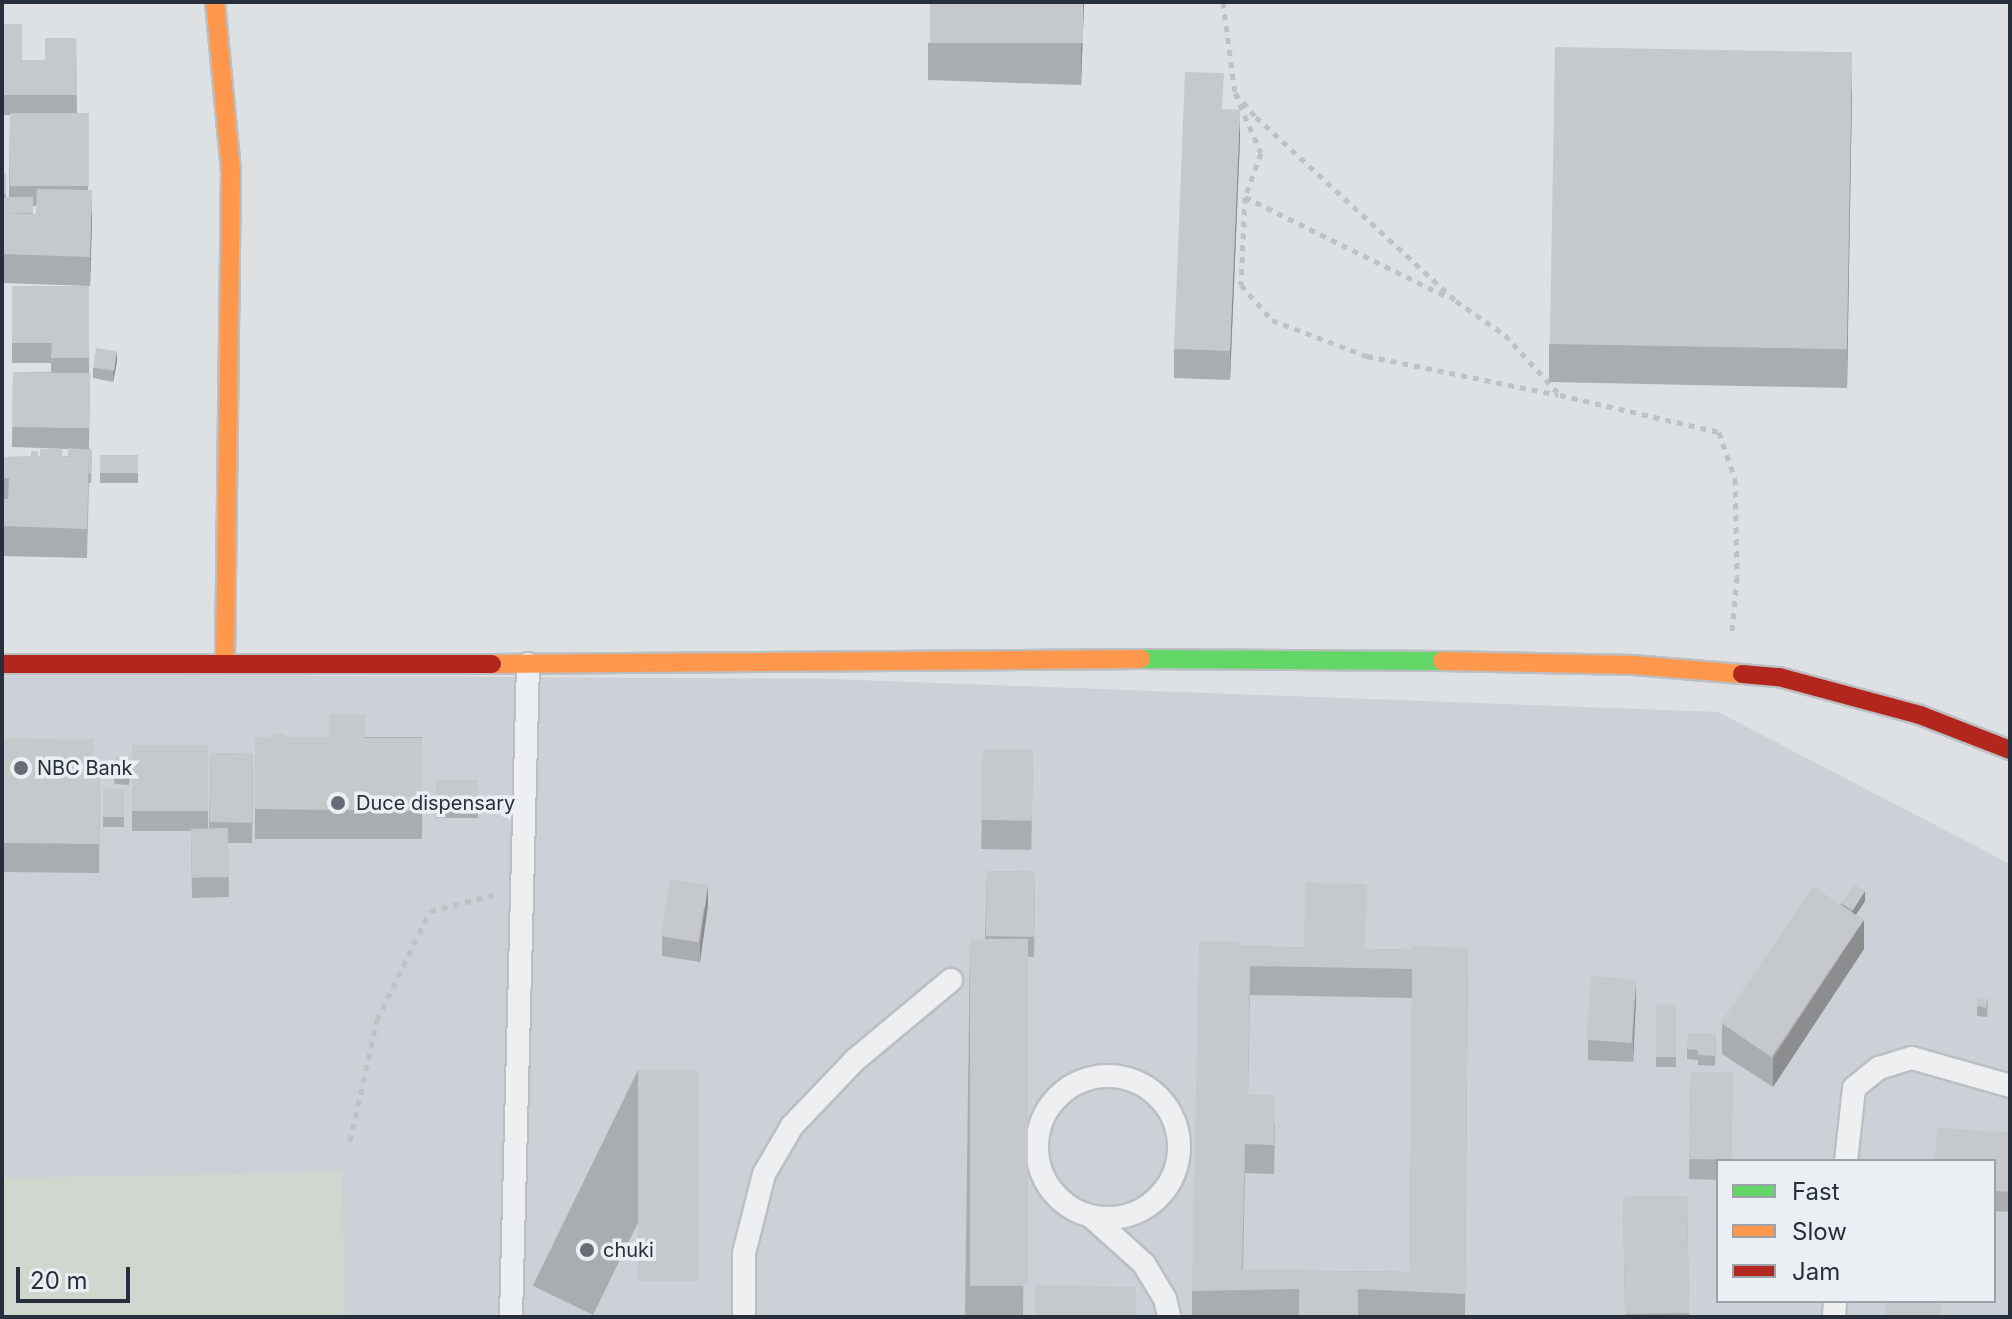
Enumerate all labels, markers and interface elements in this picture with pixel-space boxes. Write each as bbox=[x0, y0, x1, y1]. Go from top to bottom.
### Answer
place label: NBC Bank bbox=[37, 756, 132, 780]
marker: NBC Bank bbox=[12, 759, 30, 777]
place label: Duce dispensary bbox=[356, 791, 515, 815]
marker: Duce dispensary bbox=[327, 792, 349, 814]
legend bbox=[1716, 1159, 1996, 1303]
text: Fast bbox=[1792, 1177, 1840, 1206]
text: Slow bbox=[1792, 1217, 1847, 1246]
place label: chuki bbox=[603, 1238, 654, 1262]
marker: chuki bbox=[578, 1241, 596, 1259]
scale bar bbox=[20, 1251, 134, 1301]
text: Jam bbox=[1792, 1257, 1840, 1286]
text: 20 m bbox=[30, 1266, 88, 1295]

